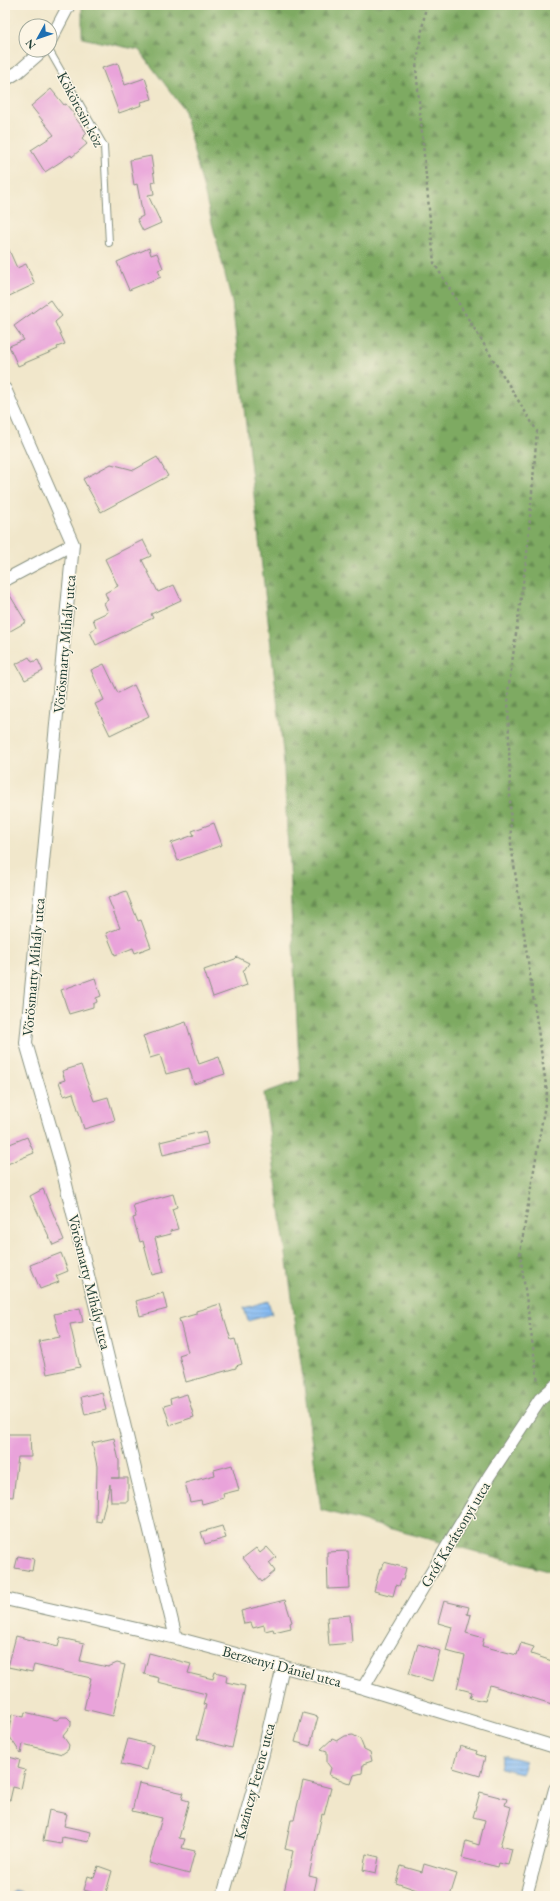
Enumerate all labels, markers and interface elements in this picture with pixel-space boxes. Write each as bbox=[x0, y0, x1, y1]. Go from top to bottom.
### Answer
north arrow bbox=[18, 18, 58, 58]
text: N bbox=[22, 36, 39, 52]
street label: Kökörcsin köz bbox=[53, 68, 109, 150]
street label: Vörösmarty Mihály utca bbox=[48, 574, 80, 714]
street label: Vörösmarty Mihály utca bbox=[17, 897, 49, 1037]
street label: Vörösmarty Mihály utca bbox=[64, 1212, 116, 1352]
street label: Gróf Karátsonyi utca bbox=[416, 1478, 494, 1590]
street label: Berzsenyi Dániel utca bbox=[220, 1641, 344, 1691]
street label: Kazinczy Ferenc utca bbox=[229, 1721, 279, 1841]

